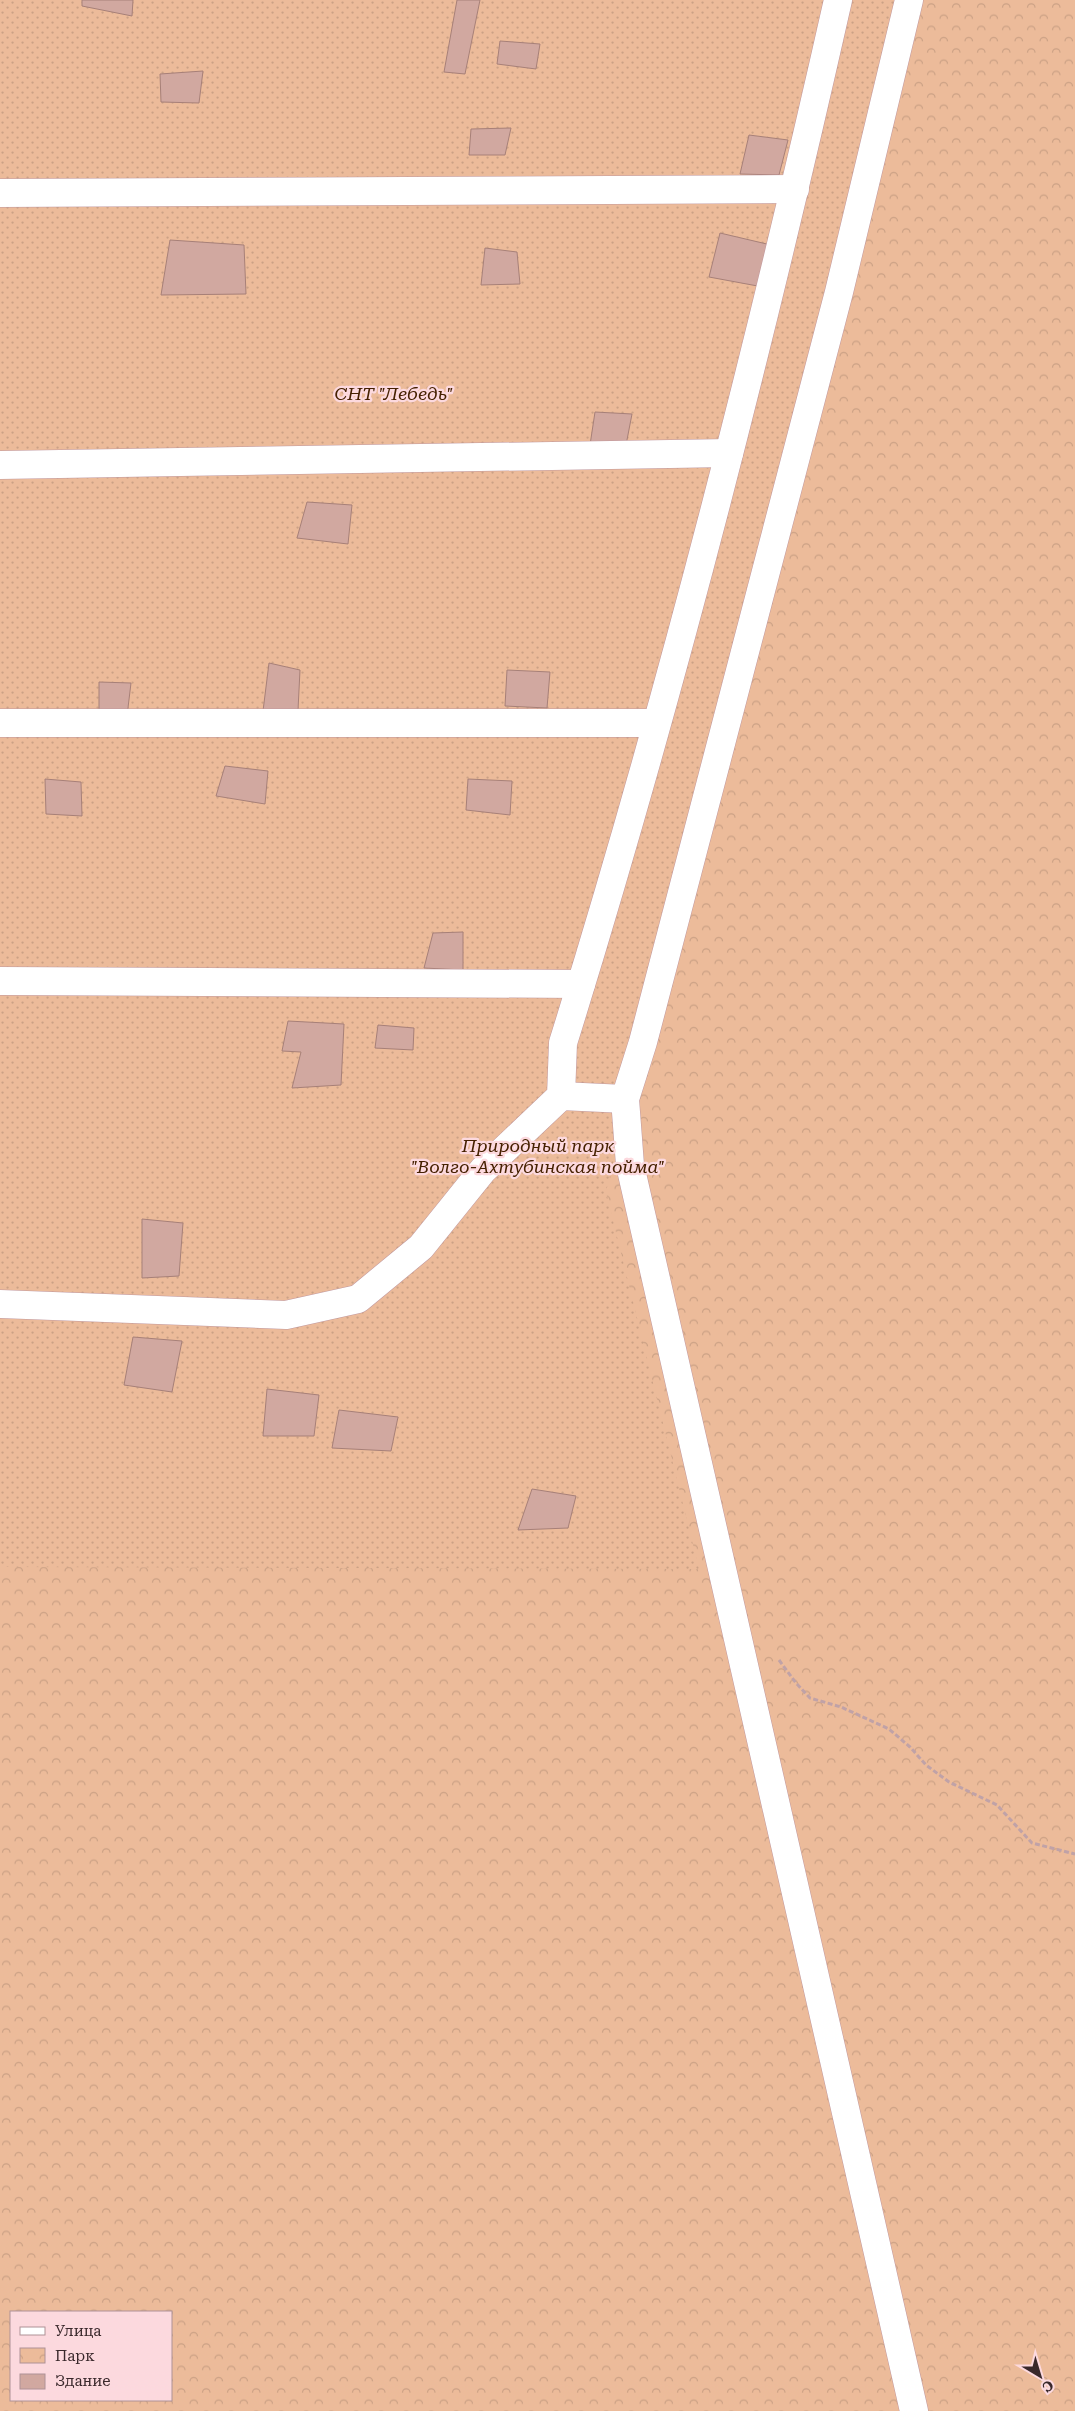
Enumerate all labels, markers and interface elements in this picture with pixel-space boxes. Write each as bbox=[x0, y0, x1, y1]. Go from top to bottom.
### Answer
park label: СНТ "Лебедь" bbox=[335, 383, 453, 404]
park label: Природный парк "Волго-Ахтубинская пойма" bbox=[411, 1135, 665, 1177]
legend bbox=[10, 2311, 172, 2401]
text: Улица bbox=[55, 2322, 101, 2340]
text: Парк bbox=[55, 2347, 95, 2365]
north arrow bbox=[1015, 2351, 1065, 2401]
text: Здание bbox=[55, 2372, 111, 2390]
text: С bbox=[1039, 2377, 1057, 2396]

